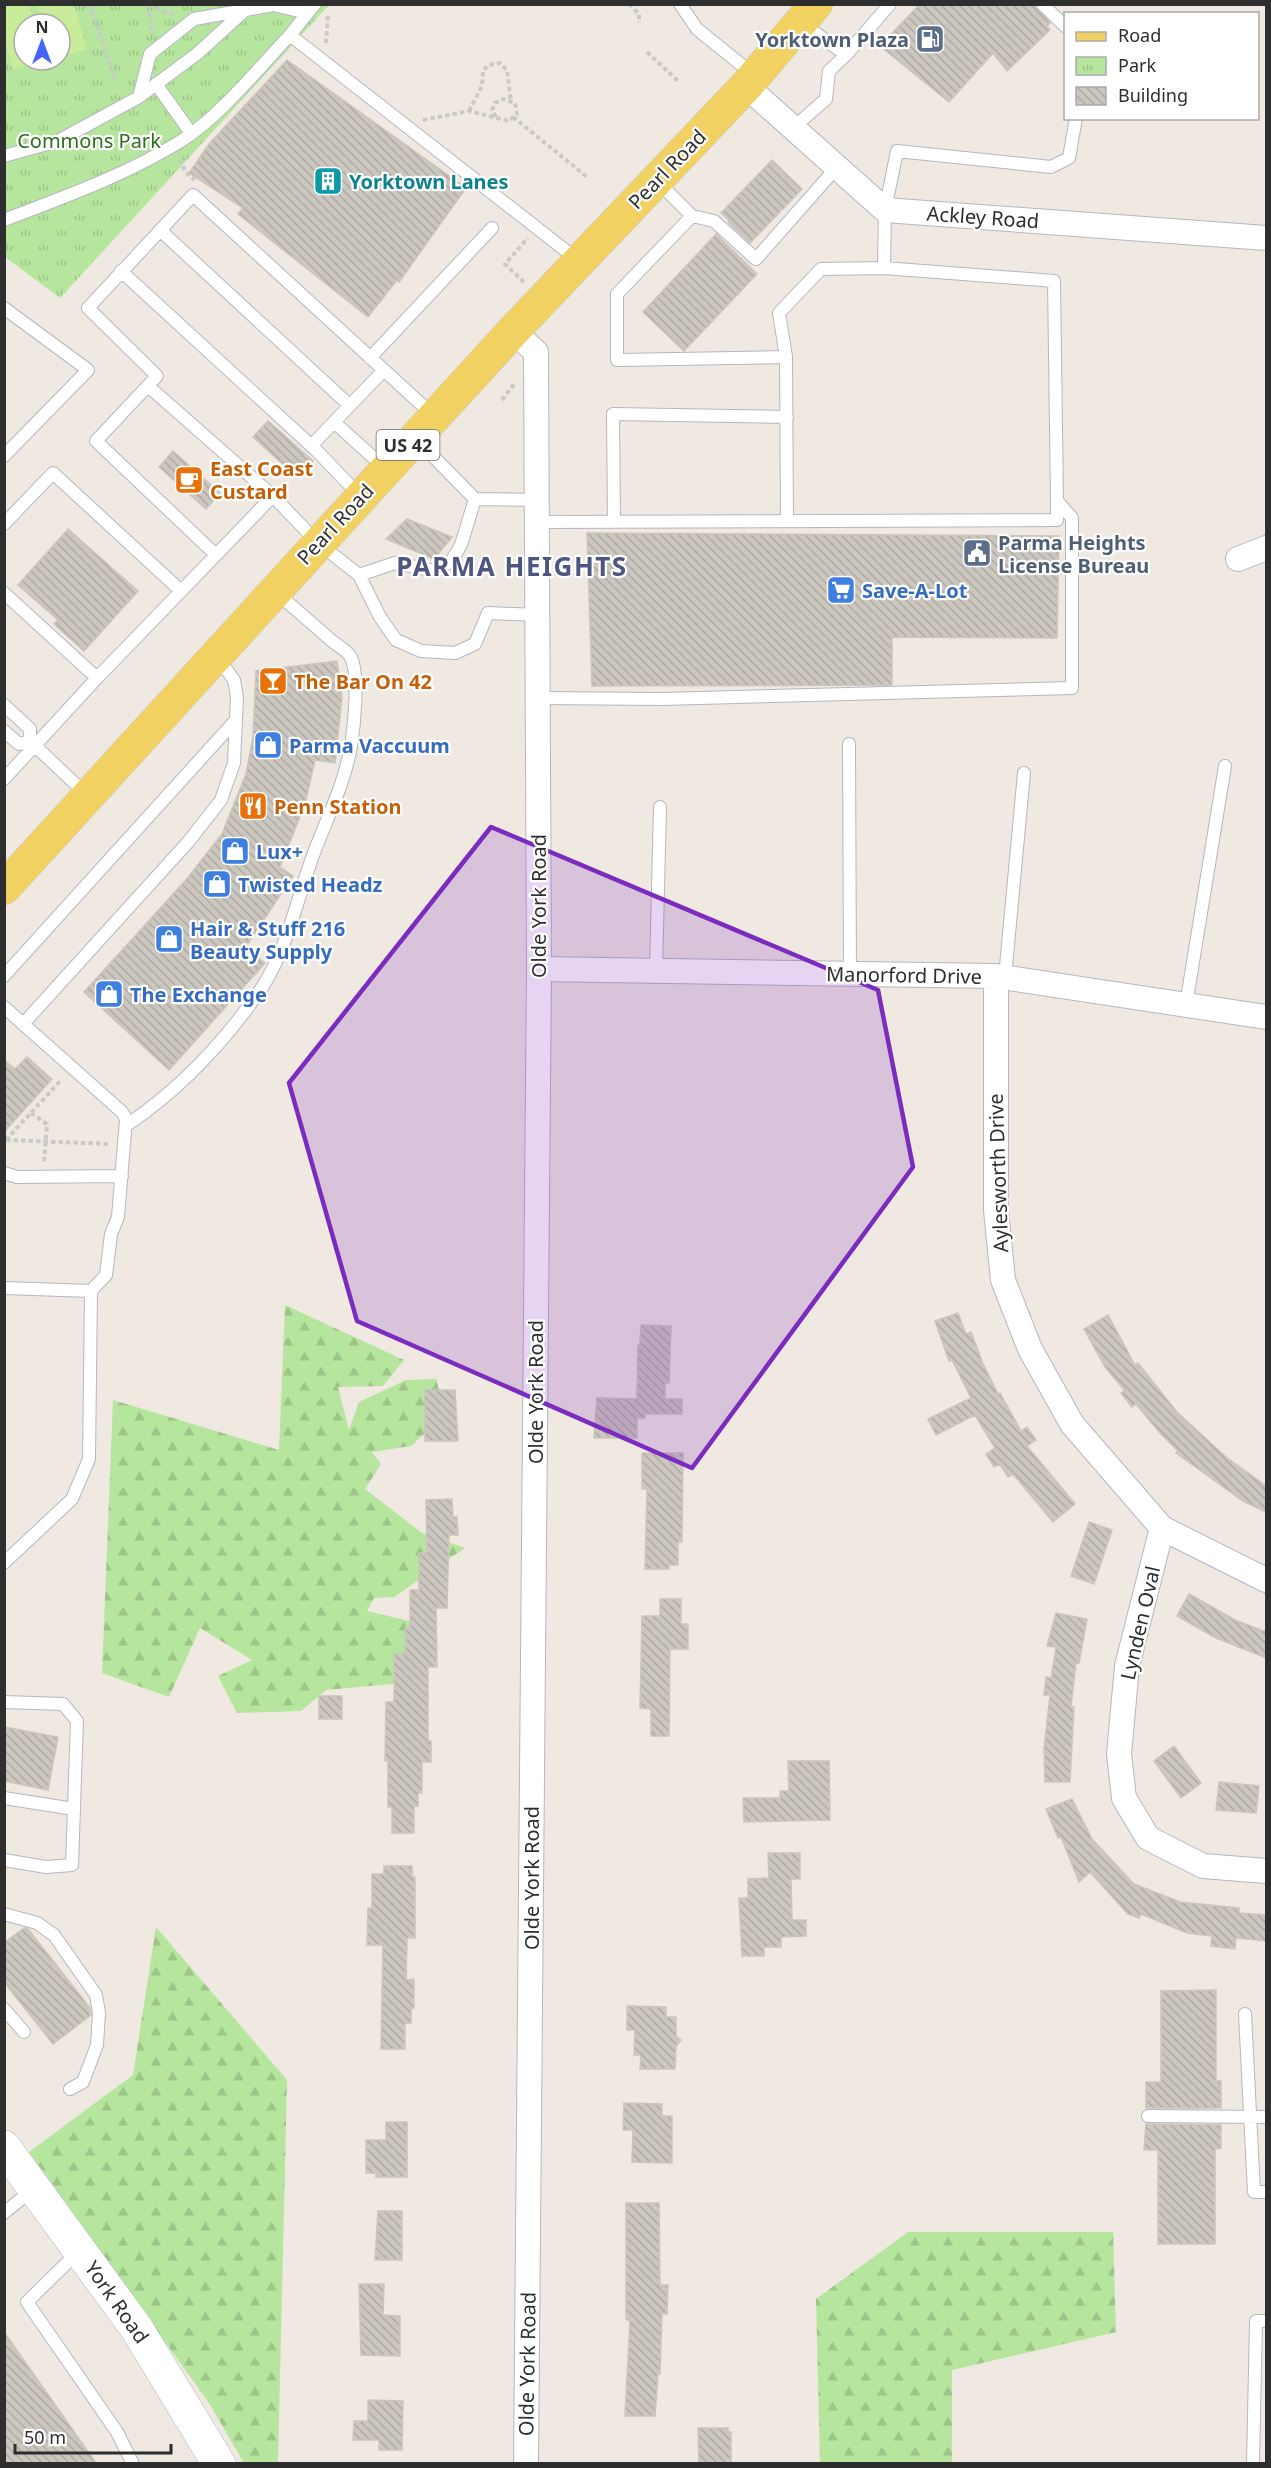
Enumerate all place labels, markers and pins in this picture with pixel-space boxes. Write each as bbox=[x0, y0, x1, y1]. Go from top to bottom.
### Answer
fuel station icon: Yorktown Plaza bbox=[914, 23, 946, 55]
place label: Yorktown Plaza bbox=[755, 26, 909, 53]
building icon: Yorktown Lanes bbox=[312, 165, 344, 197]
place label: Yorktown Lanes bbox=[349, 168, 509, 195]
place label: East Coast Custard bbox=[210, 455, 313, 505]
cafe icon: East Coast Custard bbox=[173, 464, 205, 496]
place label: Parma Heights License Bureau bbox=[998, 529, 1149, 579]
public building icon: Parma Heights License Bureau bbox=[961, 537, 993, 569]
supermarket icon: Save-A-Lot bbox=[825, 574, 857, 606]
place label: Save-A-Lot bbox=[862, 577, 968, 604]
bar icon: The Bar On 42 bbox=[257, 665, 289, 697]
place label: The Bar On 42 bbox=[294, 668, 432, 695]
shop icon: Parma Vaccuum bbox=[252, 729, 284, 761]
place label: Parma Vaccuum bbox=[289, 732, 450, 759]
restaurant icon: Penn Station bbox=[237, 790, 269, 822]
place label: Penn Station bbox=[274, 793, 401, 820]
shop icon: Lux+ bbox=[219, 835, 251, 867]
place label: Lux+ bbox=[256, 838, 303, 865]
shop icon: Twisted Headz bbox=[201, 868, 233, 900]
place label: Twisted Headz bbox=[238, 871, 383, 898]
place label: Hair & Stuff 216 Beauty Supply bbox=[190, 915, 345, 965]
shop icon: Hair & Stuff 216 Beauty Supply bbox=[153, 923, 185, 955]
shop icon: The Exchange bbox=[93, 978, 125, 1010]
place label: The Exchange bbox=[130, 981, 267, 1008]

